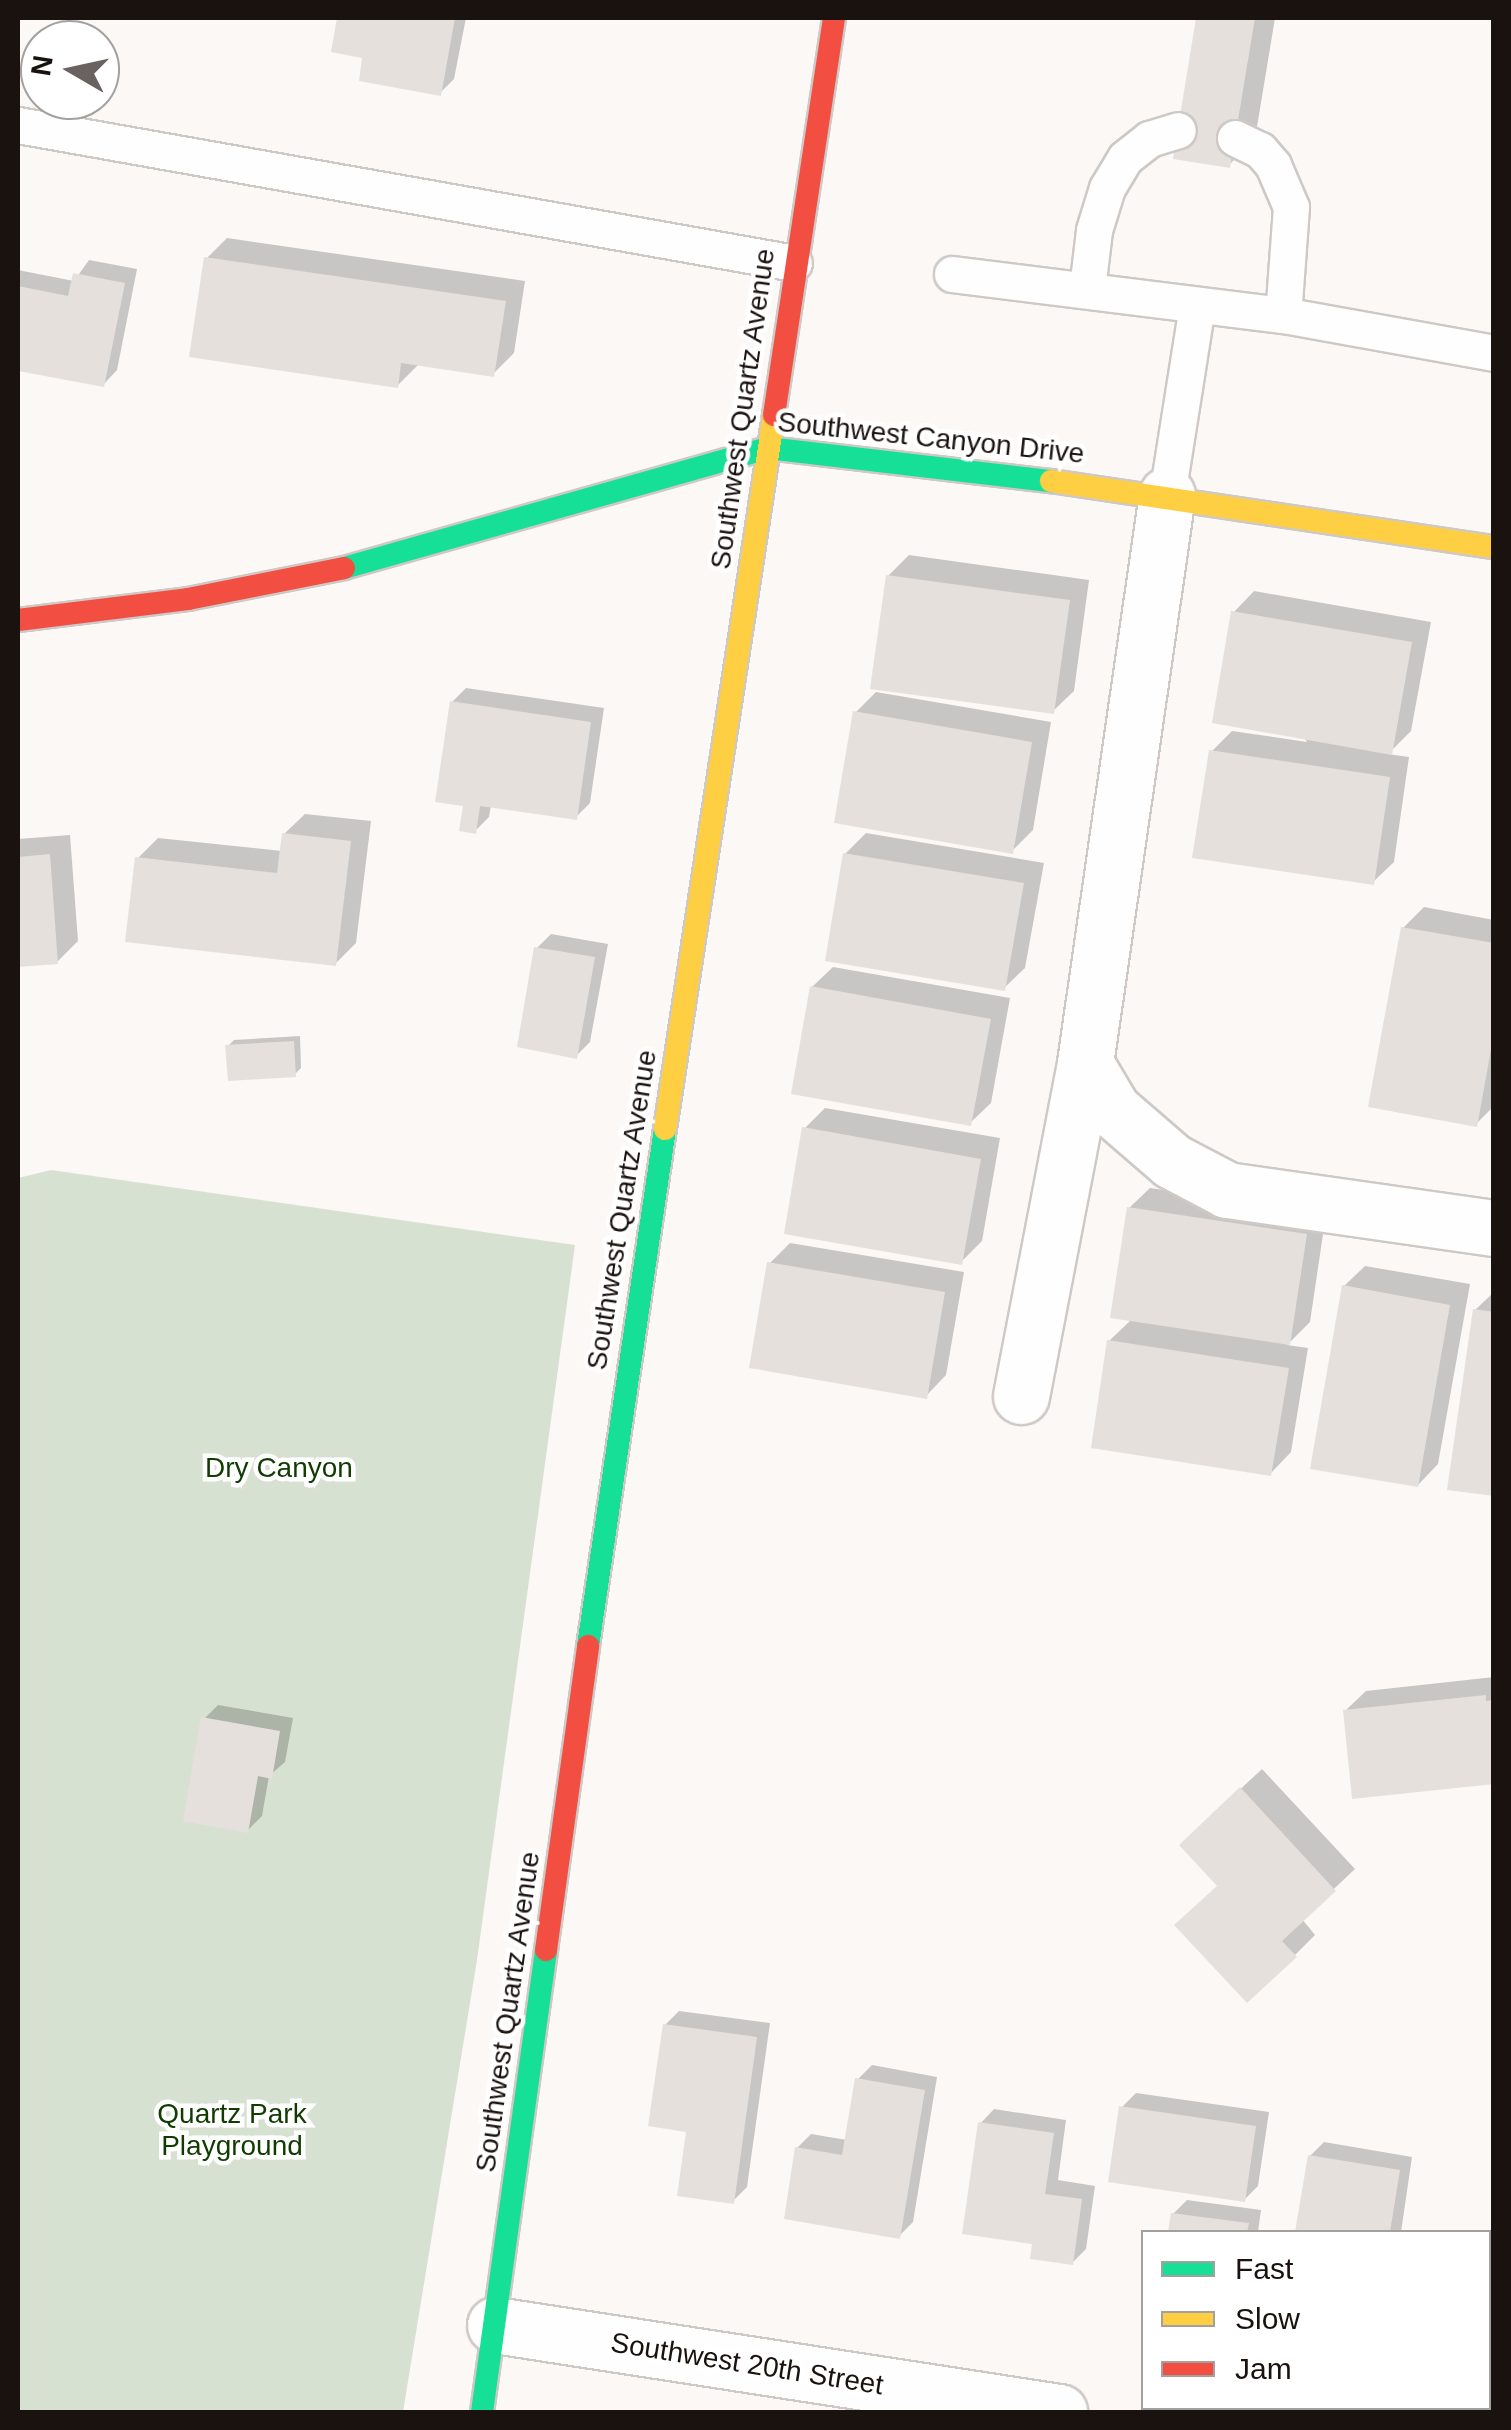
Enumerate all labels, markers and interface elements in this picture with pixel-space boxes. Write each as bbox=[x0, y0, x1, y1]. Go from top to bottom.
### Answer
north arrow bbox=[20, 20, 120, 120]
text: N bbox=[25, 53, 59, 78]
street label: Southwest Quartz Avenue bbox=[704, 246, 782, 572]
street label: Southwest Canyon Drive bbox=[776, 405, 1086, 471]
street label: Southwest Quartz Avenue bbox=[580, 1047, 664, 1373]
park label: Dry Canyon bbox=[205, 1451, 353, 1485]
street label: Southwest Quartz Avenue bbox=[469, 1849, 547, 2175]
park label: Quartz Park Playground bbox=[157, 2097, 307, 2163]
legend bbox=[1141, 2230, 1491, 2410]
text: Fast bbox=[1235, 2252, 1293, 2285]
text: Slow bbox=[1235, 2302, 1300, 2335]
street label: Southwest 20th Street bbox=[608, 2326, 886, 2402]
text: Jam bbox=[1235, 2352, 1292, 2385]

